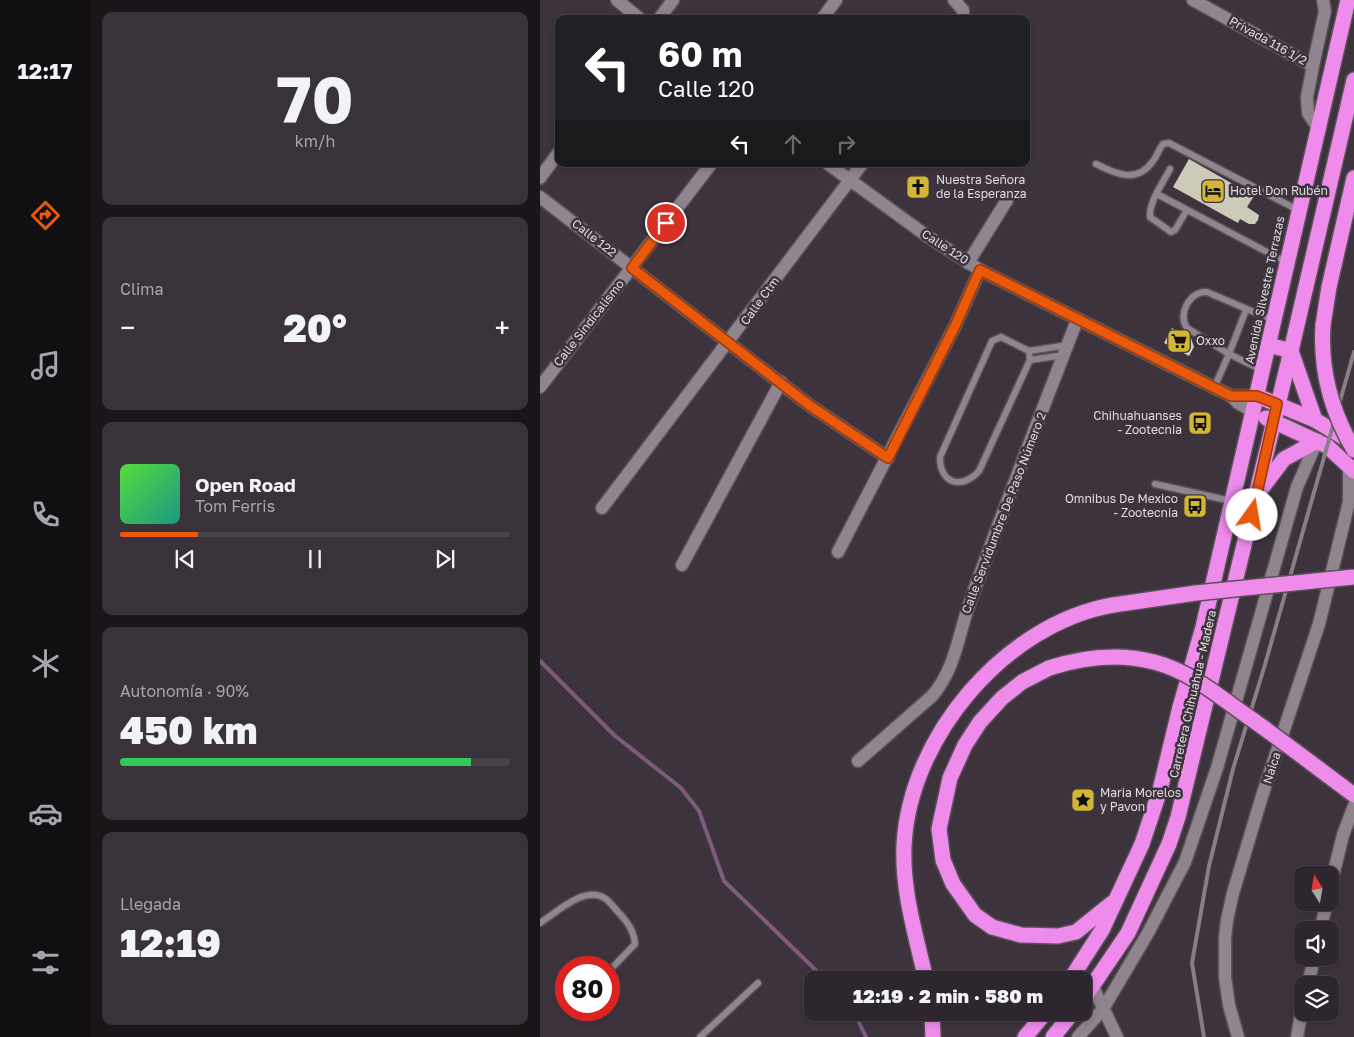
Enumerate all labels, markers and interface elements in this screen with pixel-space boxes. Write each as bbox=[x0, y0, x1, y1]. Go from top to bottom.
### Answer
street label: Privada 116 1/2 bbox=[1227, 13, 1310, 68]
text: 60 m bbox=[658, 33, 742, 75]
icon: left bbox=[575, 35, 640, 100]
text: 12:17 bbox=[17, 57, 73, 84]
text: 70 bbox=[276, 59, 354, 137]
text: Calle 120 bbox=[658, 75, 755, 102]
icon: left bbox=[726, 130, 754, 158]
icon: ahead bbox=[779, 130, 807, 158]
icon: right bbox=[832, 130, 860, 158]
text: km/h bbox=[295, 131, 335, 151]
place label: Nuestra Señora de la Esperanza bbox=[936, 172, 1027, 201]
church icon: Nuestra Señora de la Esperanza bbox=[905, 174, 931, 200]
hotel icon: Hotel Don Rubén bbox=[1200, 178, 1226, 204]
place label: Hotel Don Rubén bbox=[1230, 183, 1328, 198]
icon: directions bbox=[28, 198, 63, 233]
pin bbox=[645, 202, 687, 244]
icon: arrive bbox=[652, 209, 680, 237]
street label: Avenida Silvestre Terrazas bbox=[1242, 215, 1288, 365]
street label: Calle 122 bbox=[569, 216, 620, 260]
street label: Calle 120 bbox=[919, 226, 971, 267]
street label: Calle Ctm bbox=[737, 274, 782, 328]
street label: Calle Sindicalismo bbox=[550, 276, 627, 369]
text: Clima bbox=[120, 279, 164, 299]
text: 20° bbox=[283, 305, 347, 350]
text: − bbox=[120, 311, 135, 344]
text: + bbox=[495, 311, 510, 344]
supermarket icon: Oxxo bbox=[1166, 328, 1192, 354]
place label: Oxxo bbox=[1196, 333, 1225, 348]
icon: music bbox=[28, 348, 63, 383]
place label: Chihuahuanses - Zootecnia bbox=[1093, 408, 1182, 437]
street label: Calle Servidumbre De Paso Número 2 bbox=[958, 410, 1049, 616]
bus stop icon: Chihuahuanses - Zootecnia bbox=[1187, 410, 1213, 436]
text: Open Road bbox=[195, 473, 296, 496]
position arrow bbox=[1225, 488, 1277, 540]
place label: Omnibus De Mexico - Zootecnia bbox=[1065, 491, 1178, 520]
bus stop icon: Omnibus De Mexico - Zootecnia bbox=[1182, 493, 1208, 519]
text: Tom Ferris bbox=[195, 496, 275, 516]
icon: phone bbox=[28, 497, 63, 532]
icon: previous bbox=[171, 545, 199, 573]
icon: pause bbox=[301, 545, 329, 573]
icon: next bbox=[431, 545, 459, 573]
street label: Carretera Chihuahua - Madera bbox=[1166, 608, 1219, 779]
icon: climate bbox=[28, 646, 63, 681]
text: Autonomía · 90% bbox=[120, 681, 249, 701]
text: 450 km bbox=[120, 707, 258, 752]
street label: Naica bbox=[1259, 750, 1284, 786]
place label: Maria Morelos y Pavon bbox=[1100, 785, 1181, 814]
place icon: Maria Morelos y Pavon bbox=[1070, 787, 1096, 813]
icon: car bbox=[28, 796, 63, 831]
north arrow bbox=[1294, 866, 1339, 911]
map controls bbox=[1294, 866, 1339, 1021]
text: Llegada bbox=[120, 894, 181, 914]
text: 12:19 bbox=[120, 920, 221, 965]
button: sound bbox=[1294, 921, 1339, 966]
icon: filters bbox=[28, 945, 63, 980]
speed limit sign: 80 bbox=[555, 956, 620, 1021]
button: layers bbox=[1294, 976, 1339, 1021]
text: 12:19 · 2 min · 580 m bbox=[853, 984, 1043, 1007]

